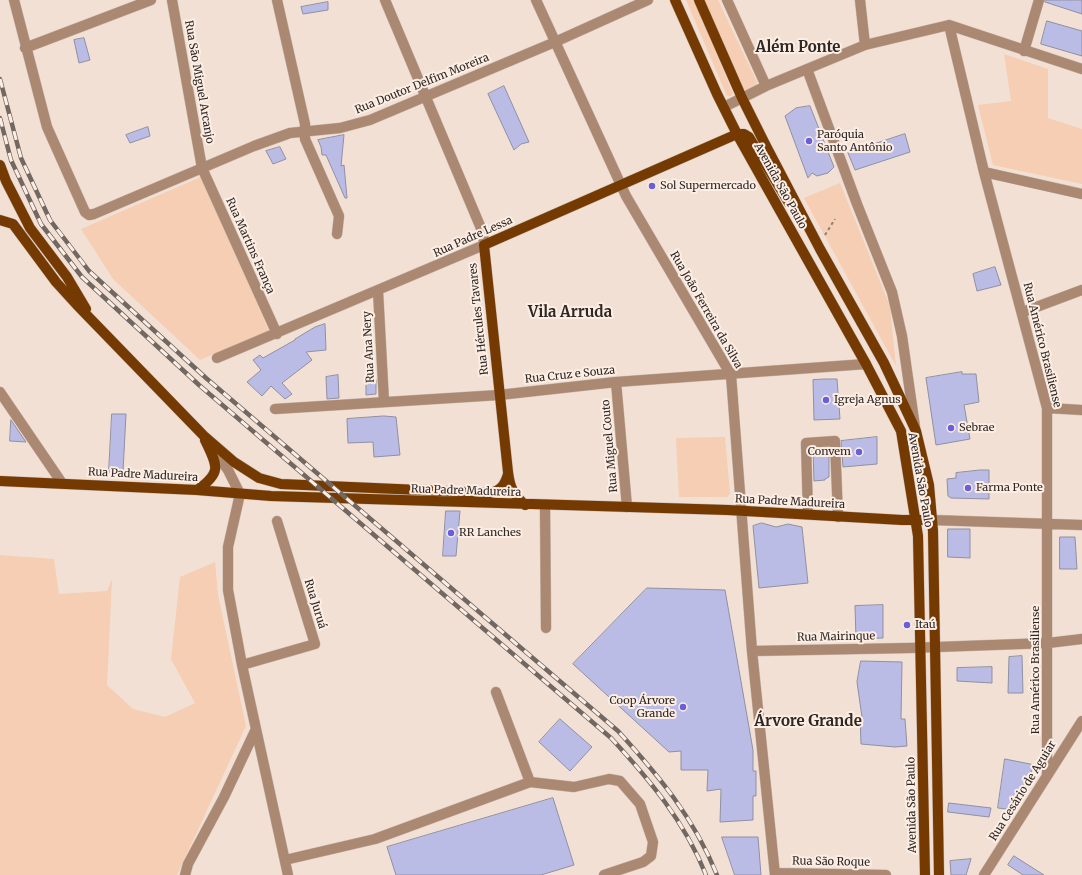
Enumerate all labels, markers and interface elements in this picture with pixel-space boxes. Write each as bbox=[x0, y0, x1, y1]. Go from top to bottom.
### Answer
street label: Rua São Miguel Arcanjo bbox=[182, 19, 216, 145]
district label: Além Ponte bbox=[756, 39, 840, 57]
street label: Rua Doutor Delfim Moreira bbox=[353, 51, 491, 117]
place label: Paróquia Santo Antônio bbox=[817, 128, 892, 154]
marker: Paróquia Santo Antônio bbox=[804, 136, 814, 146]
street label: Avenida São Paulo bbox=[751, 141, 809, 231]
place label: Sol Supermercado bbox=[660, 179, 756, 193]
marker: Sol Supermercado bbox=[647, 181, 657, 191]
street label: Rua Martins França bbox=[223, 196, 277, 296]
street label: Rua Padre Lessa bbox=[431, 214, 515, 260]
street label: Rua João Ferreira da Silva bbox=[667, 249, 745, 371]
street label: Rua Hércules Tavares bbox=[467, 262, 491, 376]
street label: Rua Américo Brasiliense bbox=[1020, 281, 1064, 409]
district label: Vila Arruda bbox=[528, 304, 612, 322]
street label: Rua Ana Nery bbox=[361, 311, 377, 383]
street label: Rua Cruz e Souza bbox=[524, 364, 616, 386]
place label: Igreja Agnus bbox=[834, 393, 901, 407]
marker: Igreja Agnus bbox=[821, 395, 831, 405]
street label: Rua Miguel Couto bbox=[599, 399, 621, 493]
place label: Sebrae bbox=[959, 421, 994, 435]
marker: Sebrae bbox=[946, 423, 956, 433]
street label: Avenida São Paulo bbox=[905, 432, 935, 528]
place label: Convem bbox=[808, 445, 851, 459]
marker: Convem bbox=[854, 447, 864, 457]
street label: Rua Padre Madureira bbox=[88, 466, 198, 484]
place label: Farma Ponte bbox=[976, 481, 1043, 495]
street label: Rua Padre Madureira bbox=[411, 482, 521, 500]
marker: Farma Ponte bbox=[963, 483, 973, 493]
street label: Rua Padre Madureira bbox=[735, 493, 845, 511]
place label: RR Lanches bbox=[459, 526, 521, 540]
marker: RR Lanches bbox=[446, 528, 456, 538]
street label: Rua Juruá bbox=[301, 578, 329, 630]
street label: Rua Américo Brasiliense bbox=[1029, 606, 1043, 734]
place label: Itaú bbox=[915, 618, 936, 632]
marker: Itaú bbox=[902, 620, 912, 630]
street label: Rua Mairinque bbox=[797, 630, 875, 644]
place label: Coop Árvore Grande bbox=[610, 694, 675, 720]
marker: Coop Árvore Grande bbox=[678, 702, 688, 712]
district label: Árvore Grande bbox=[754, 713, 862, 731]
street label: Rua Cesário de Aguiar bbox=[987, 739, 1059, 843]
street label: Avenida São Paulo bbox=[905, 757, 919, 853]
street label: Rua São Roque bbox=[792, 855, 870, 869]

